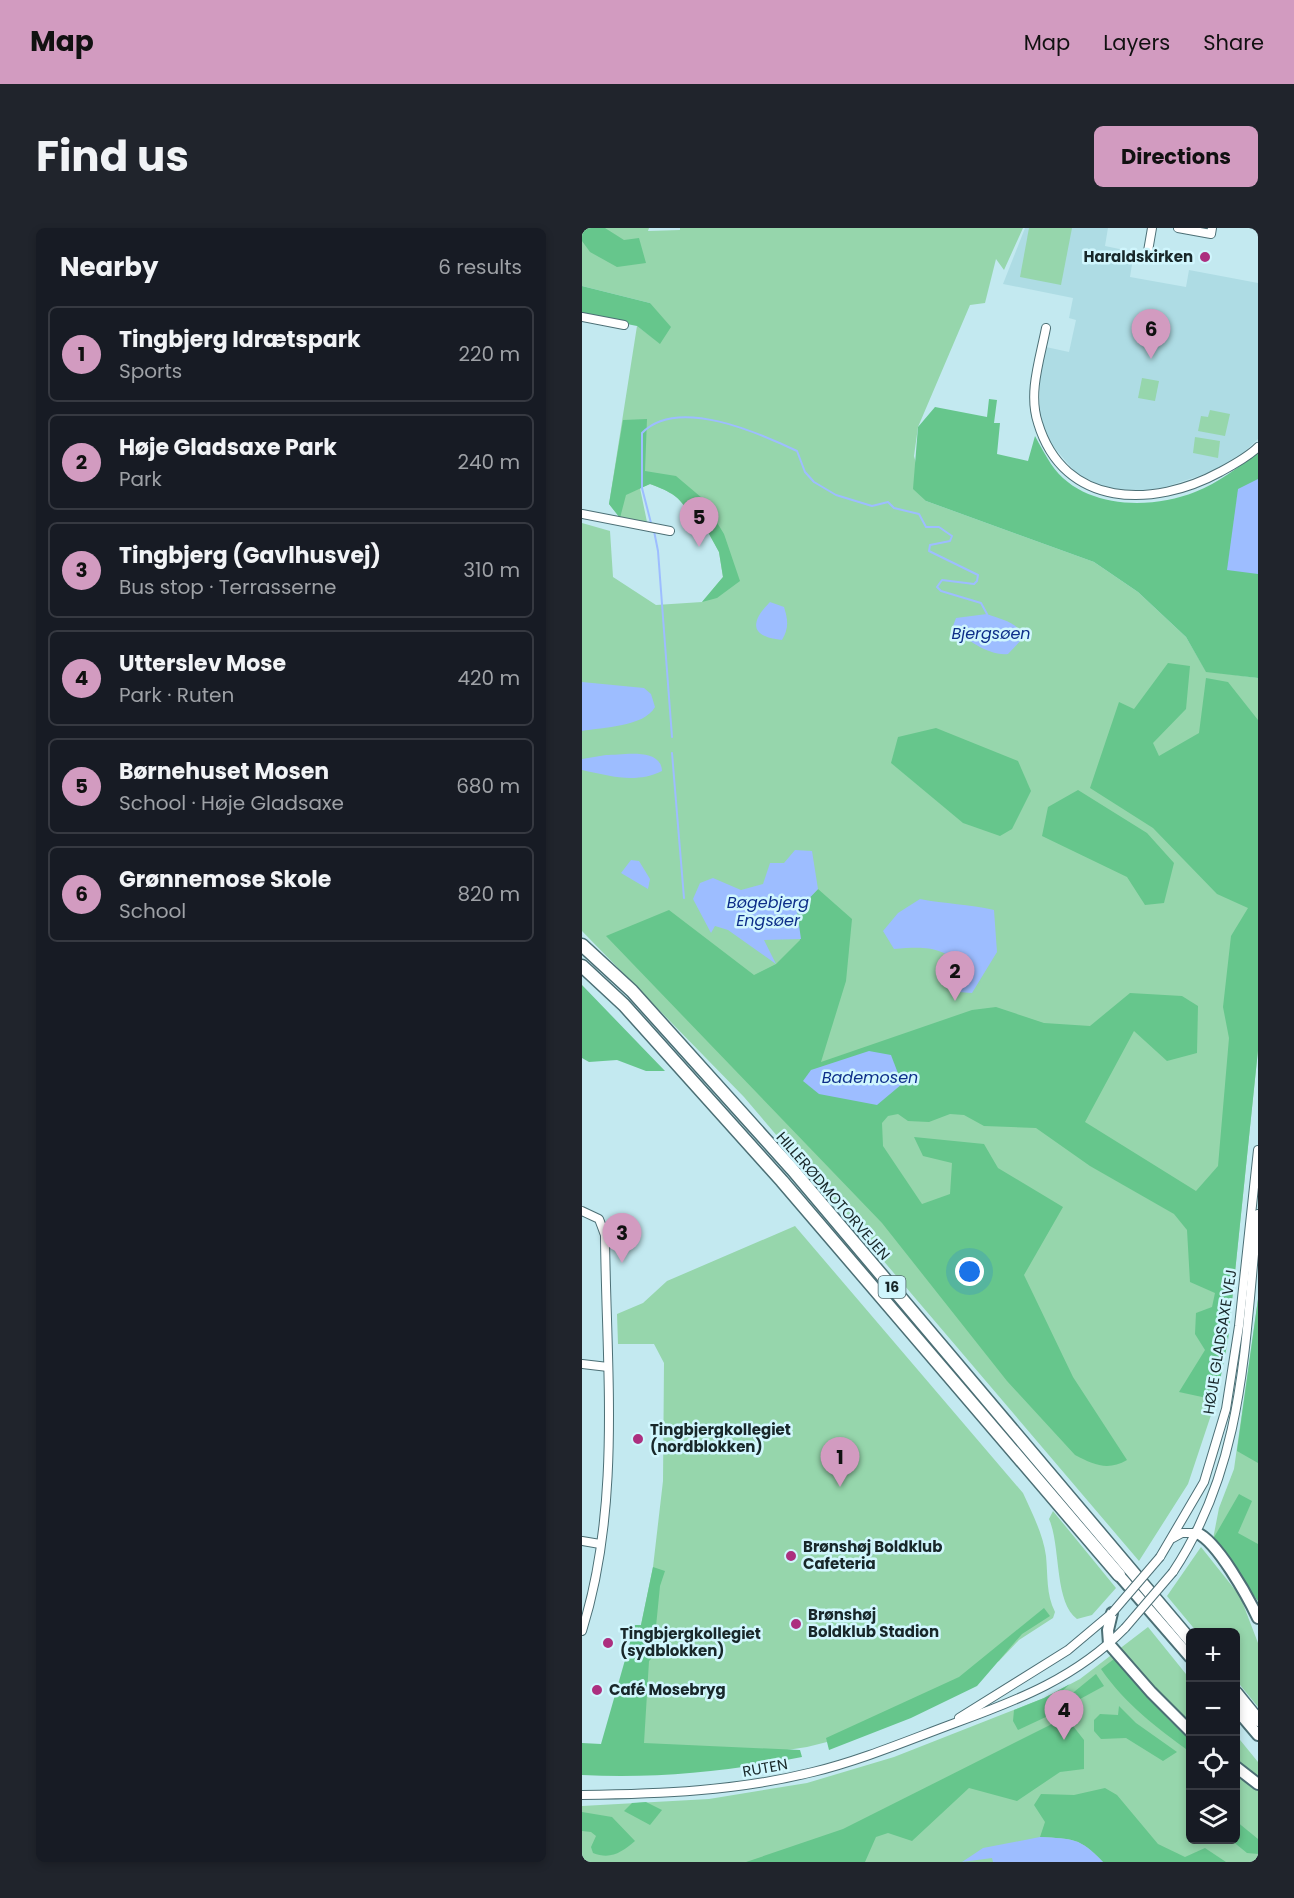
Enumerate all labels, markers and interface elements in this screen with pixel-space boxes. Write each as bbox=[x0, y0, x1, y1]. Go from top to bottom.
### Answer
text: Map bbox=[30, 22, 94, 61]
text: Map bbox=[1024, 28, 1070, 57]
text: Layers bbox=[1103, 28, 1170, 57]
text: Share bbox=[1203, 28, 1264, 57]
button: Directions bbox=[1094, 126, 1258, 187]
text: Find us bbox=[36, 127, 189, 186]
place label: Haraldskirken bbox=[1084, 246, 1193, 267]
text: Nearby bbox=[60, 249, 158, 285]
marker: Haraldskirken bbox=[1198, 250, 1212, 264]
text: 6 results bbox=[438, 253, 522, 281]
pin: 6 bbox=[1132, 310, 1170, 359]
text: Tingbjerg Idrætspark bbox=[119, 324, 361, 355]
text: 1 bbox=[78, 340, 85, 368]
text: 220 m bbox=[459, 340, 520, 368]
text: Sports bbox=[119, 357, 182, 385]
text: Høje Gladsaxe Park bbox=[119, 432, 337, 463]
text: 2 bbox=[76, 448, 87, 476]
text: 240 m bbox=[457, 448, 520, 476]
text: Park bbox=[119, 465, 162, 493]
pin: 5 bbox=[680, 498, 718, 547]
text: Tingbjerg (Gavlhusvej) bbox=[119, 540, 381, 571]
text: 3 bbox=[75, 556, 88, 584]
text: 310 m bbox=[463, 556, 520, 584]
text: Bus stop · Terrasserne bbox=[119, 573, 336, 601]
water label: Bjergsøen bbox=[951, 622, 1031, 645]
text: Utterslev Mose bbox=[119, 648, 286, 679]
text: 4 bbox=[75, 664, 88, 692]
text: 420 m bbox=[457, 664, 520, 692]
text: Park · Ruten bbox=[119, 681, 234, 709]
text: Børnehuset Mosen bbox=[119, 756, 329, 787]
text: 5 bbox=[75, 772, 88, 800]
text: 680 m bbox=[456, 772, 520, 800]
text: School · Høje Gladsaxe bbox=[119, 789, 344, 817]
text: Grønnemose Skole bbox=[119, 864, 331, 895]
text: 6 bbox=[75, 880, 88, 908]
text: 820 m bbox=[457, 880, 520, 908]
water label: Bøgebjerg Engsøer bbox=[727, 891, 809, 932]
text: School bbox=[119, 897, 186, 925]
pin: 2 bbox=[936, 952, 974, 1001]
water label: Bademosen bbox=[822, 1066, 918, 1089]
street label: HILLERØDMOTORVEJEN bbox=[772, 1127, 895, 1264]
pin: 3 bbox=[602, 1214, 642, 1263]
your location bbox=[955, 1257, 984, 1286]
street label: HØJE GLADSAXE VEJ bbox=[1198, 1268, 1241, 1416]
road number: 16 bbox=[878, 1276, 906, 1298]
place label: Tingbjergkollegiet (nordblokken) bbox=[650, 1419, 791, 1457]
marker: Tingbjergkollegiet (nordblokken) bbox=[631, 1432, 645, 1446]
pin: 1 bbox=[820, 1438, 860, 1487]
place label: Brønshøj Boldklub Cafeteria bbox=[803, 1536, 942, 1574]
marker: Brønshøj Boldklub Cafeteria bbox=[784, 1549, 798, 1563]
place label: Brønshøj Boldklub Stadion bbox=[808, 1604, 939, 1642]
marker: Brønshøj Boldklub Stadion bbox=[789, 1617, 803, 1631]
place label: Tingbjergkollegiet (sydblokken) bbox=[620, 1623, 761, 1661]
map controls bbox=[1186, 1628, 1240, 1844]
button: + bbox=[1186, 1628, 1240, 1682]
marker: Tingbjergkollegiet (sydblokken) bbox=[601, 1636, 615, 1650]
place label: Café Mosebryg bbox=[609, 1679, 726, 1700]
button: − bbox=[1186, 1682, 1240, 1736]
marker: Café Mosebryg bbox=[590, 1683, 604, 1697]
pin: 4 bbox=[1044, 1690, 1084, 1740]
button: locate bbox=[1186, 1736, 1240, 1790]
street label: RUTEN bbox=[741, 1753, 789, 1782]
button: layers bbox=[1186, 1790, 1240, 1844]

